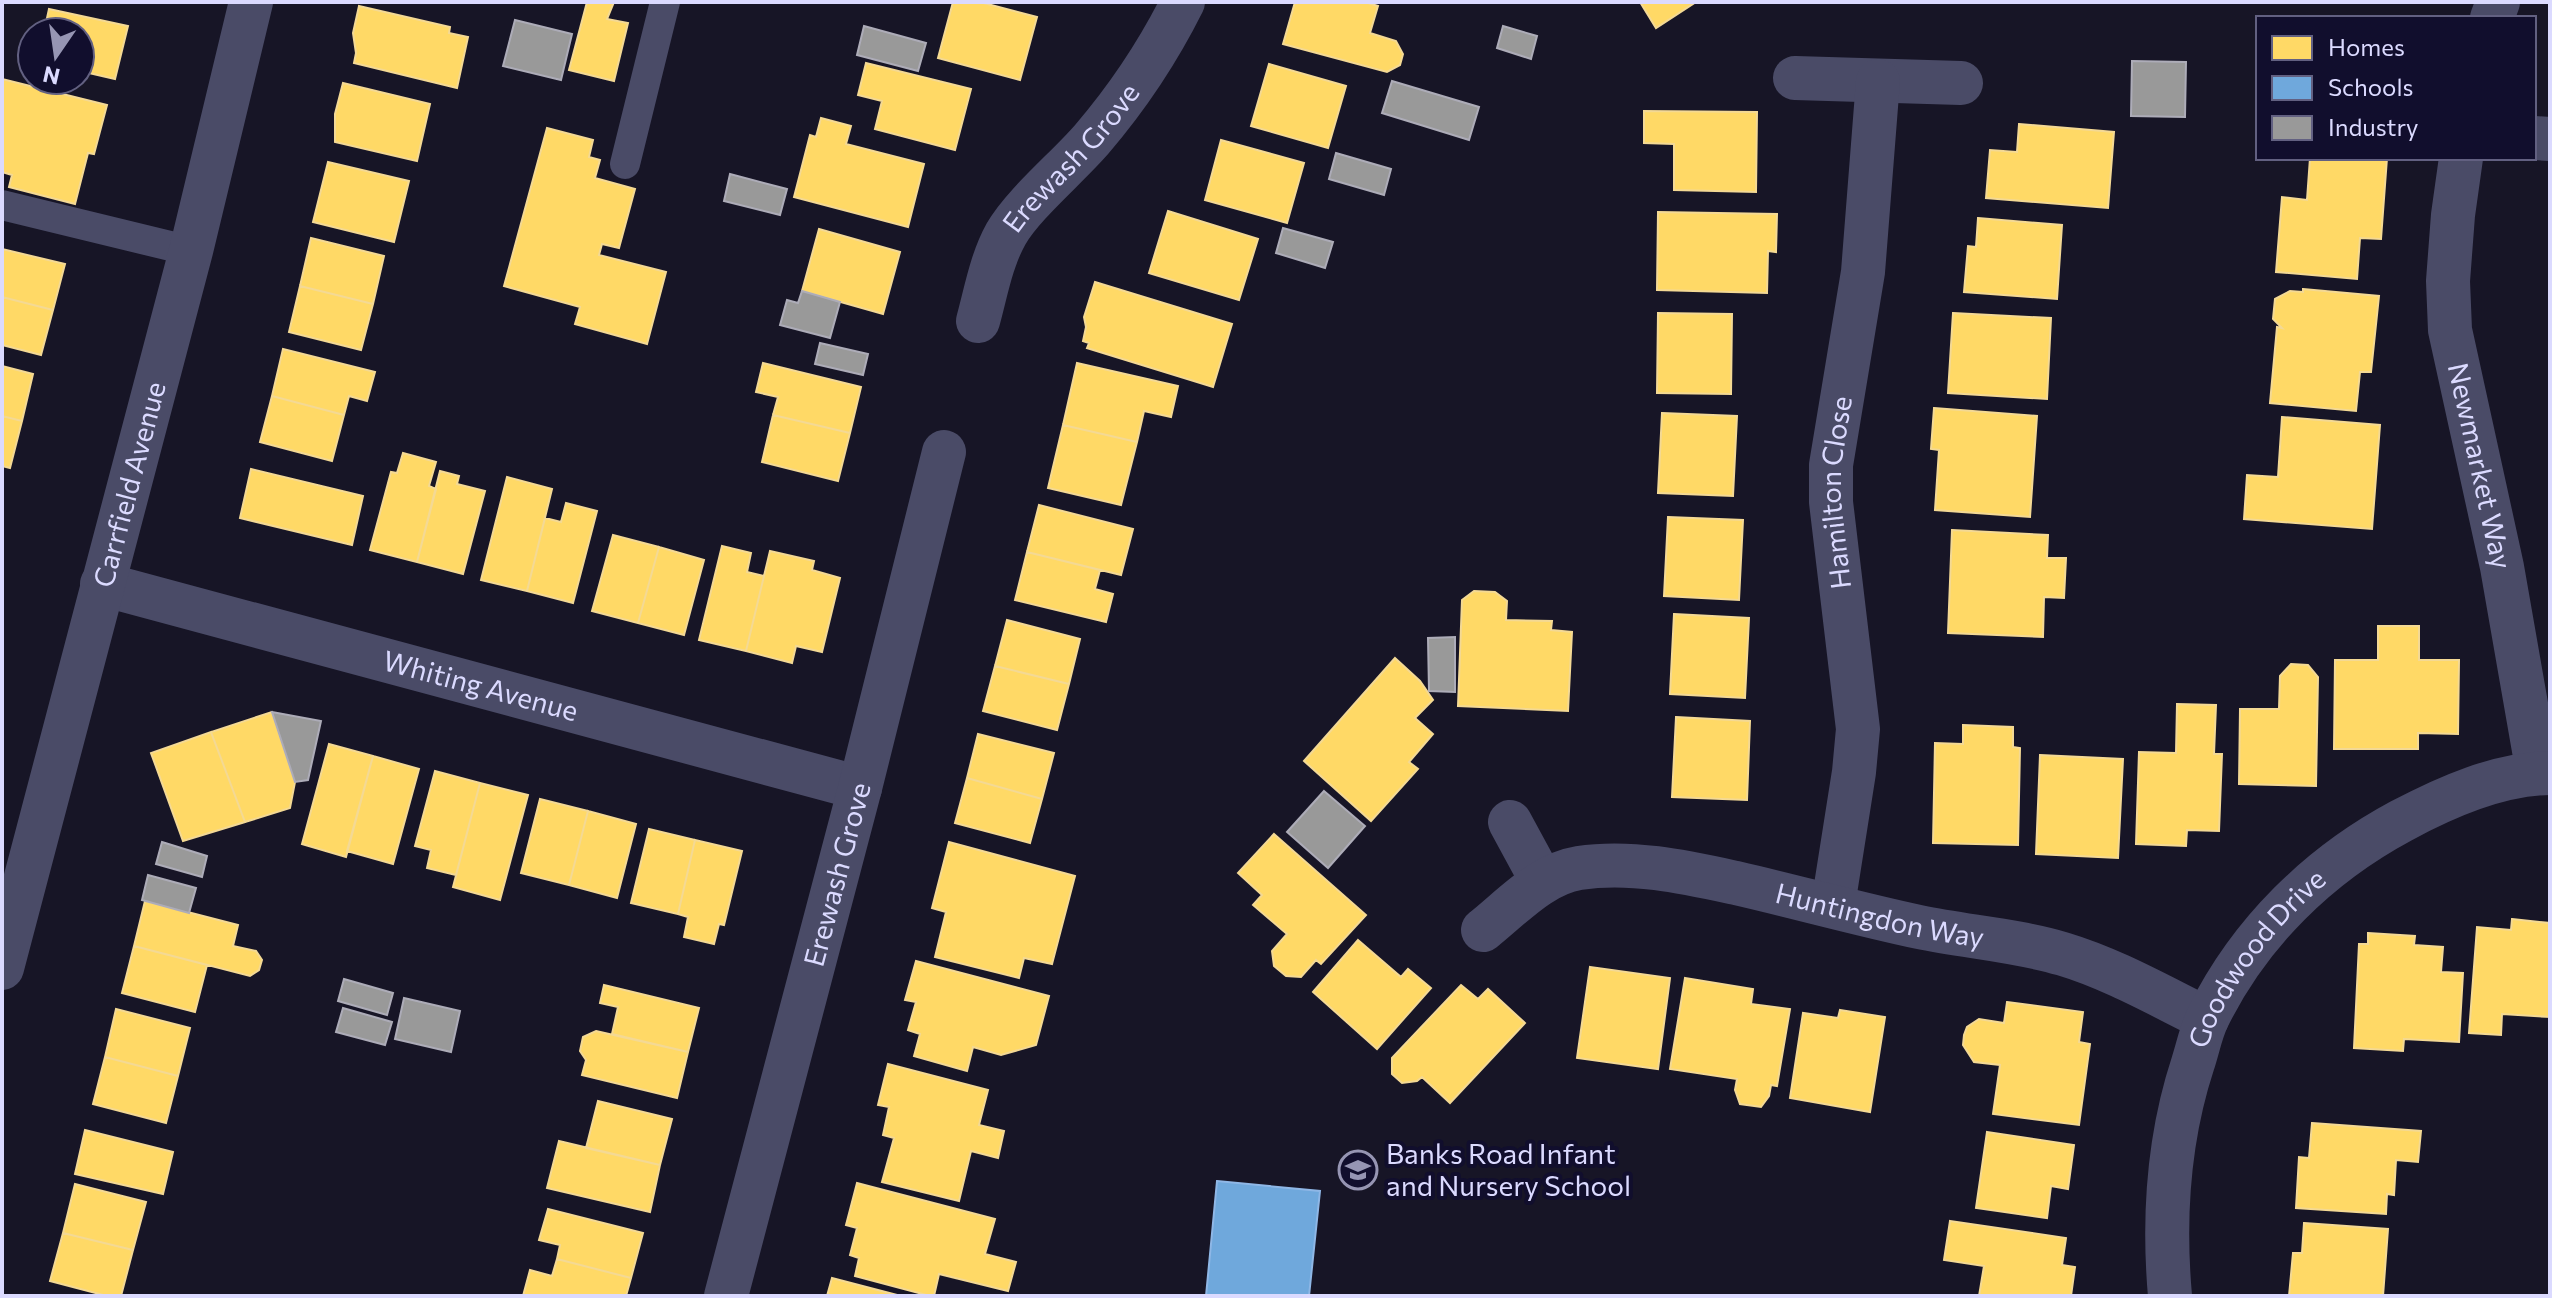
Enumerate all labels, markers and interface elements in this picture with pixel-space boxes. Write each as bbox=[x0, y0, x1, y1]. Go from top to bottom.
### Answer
north arrow bbox=[16, 16, 96, 96]
legend bbox=[2256, 16, 2536, 160]
text: Homes bbox=[2328, 32, 2405, 61]
text: N bbox=[40, 61, 62, 91]
text: Schools bbox=[2328, 72, 2413, 101]
street label: Erewash Grove bbox=[994, 76, 1146, 238]
text: Industry bbox=[2328, 112, 2418, 141]
street label: Newmarket Way bbox=[2442, 359, 2520, 572]
street label: Carrfield Avenue bbox=[85, 378, 172, 591]
street label: Hamilton Close bbox=[1813, 393, 1858, 591]
street label: Whiting Avenue bbox=[380, 642, 582, 727]
street label: Erewash Grove bbox=[796, 779, 877, 970]
street label: Goodwood Drive bbox=[2180, 861, 2332, 1051]
street label: Huntingdon Way bbox=[1772, 875, 1987, 954]
place label: Banks Road Infant and Nursery School bbox=[1386, 1136, 1631, 1202]
school or university icon: Banks Road Infant and Nursery School bbox=[1337, 1149, 1379, 1191]

